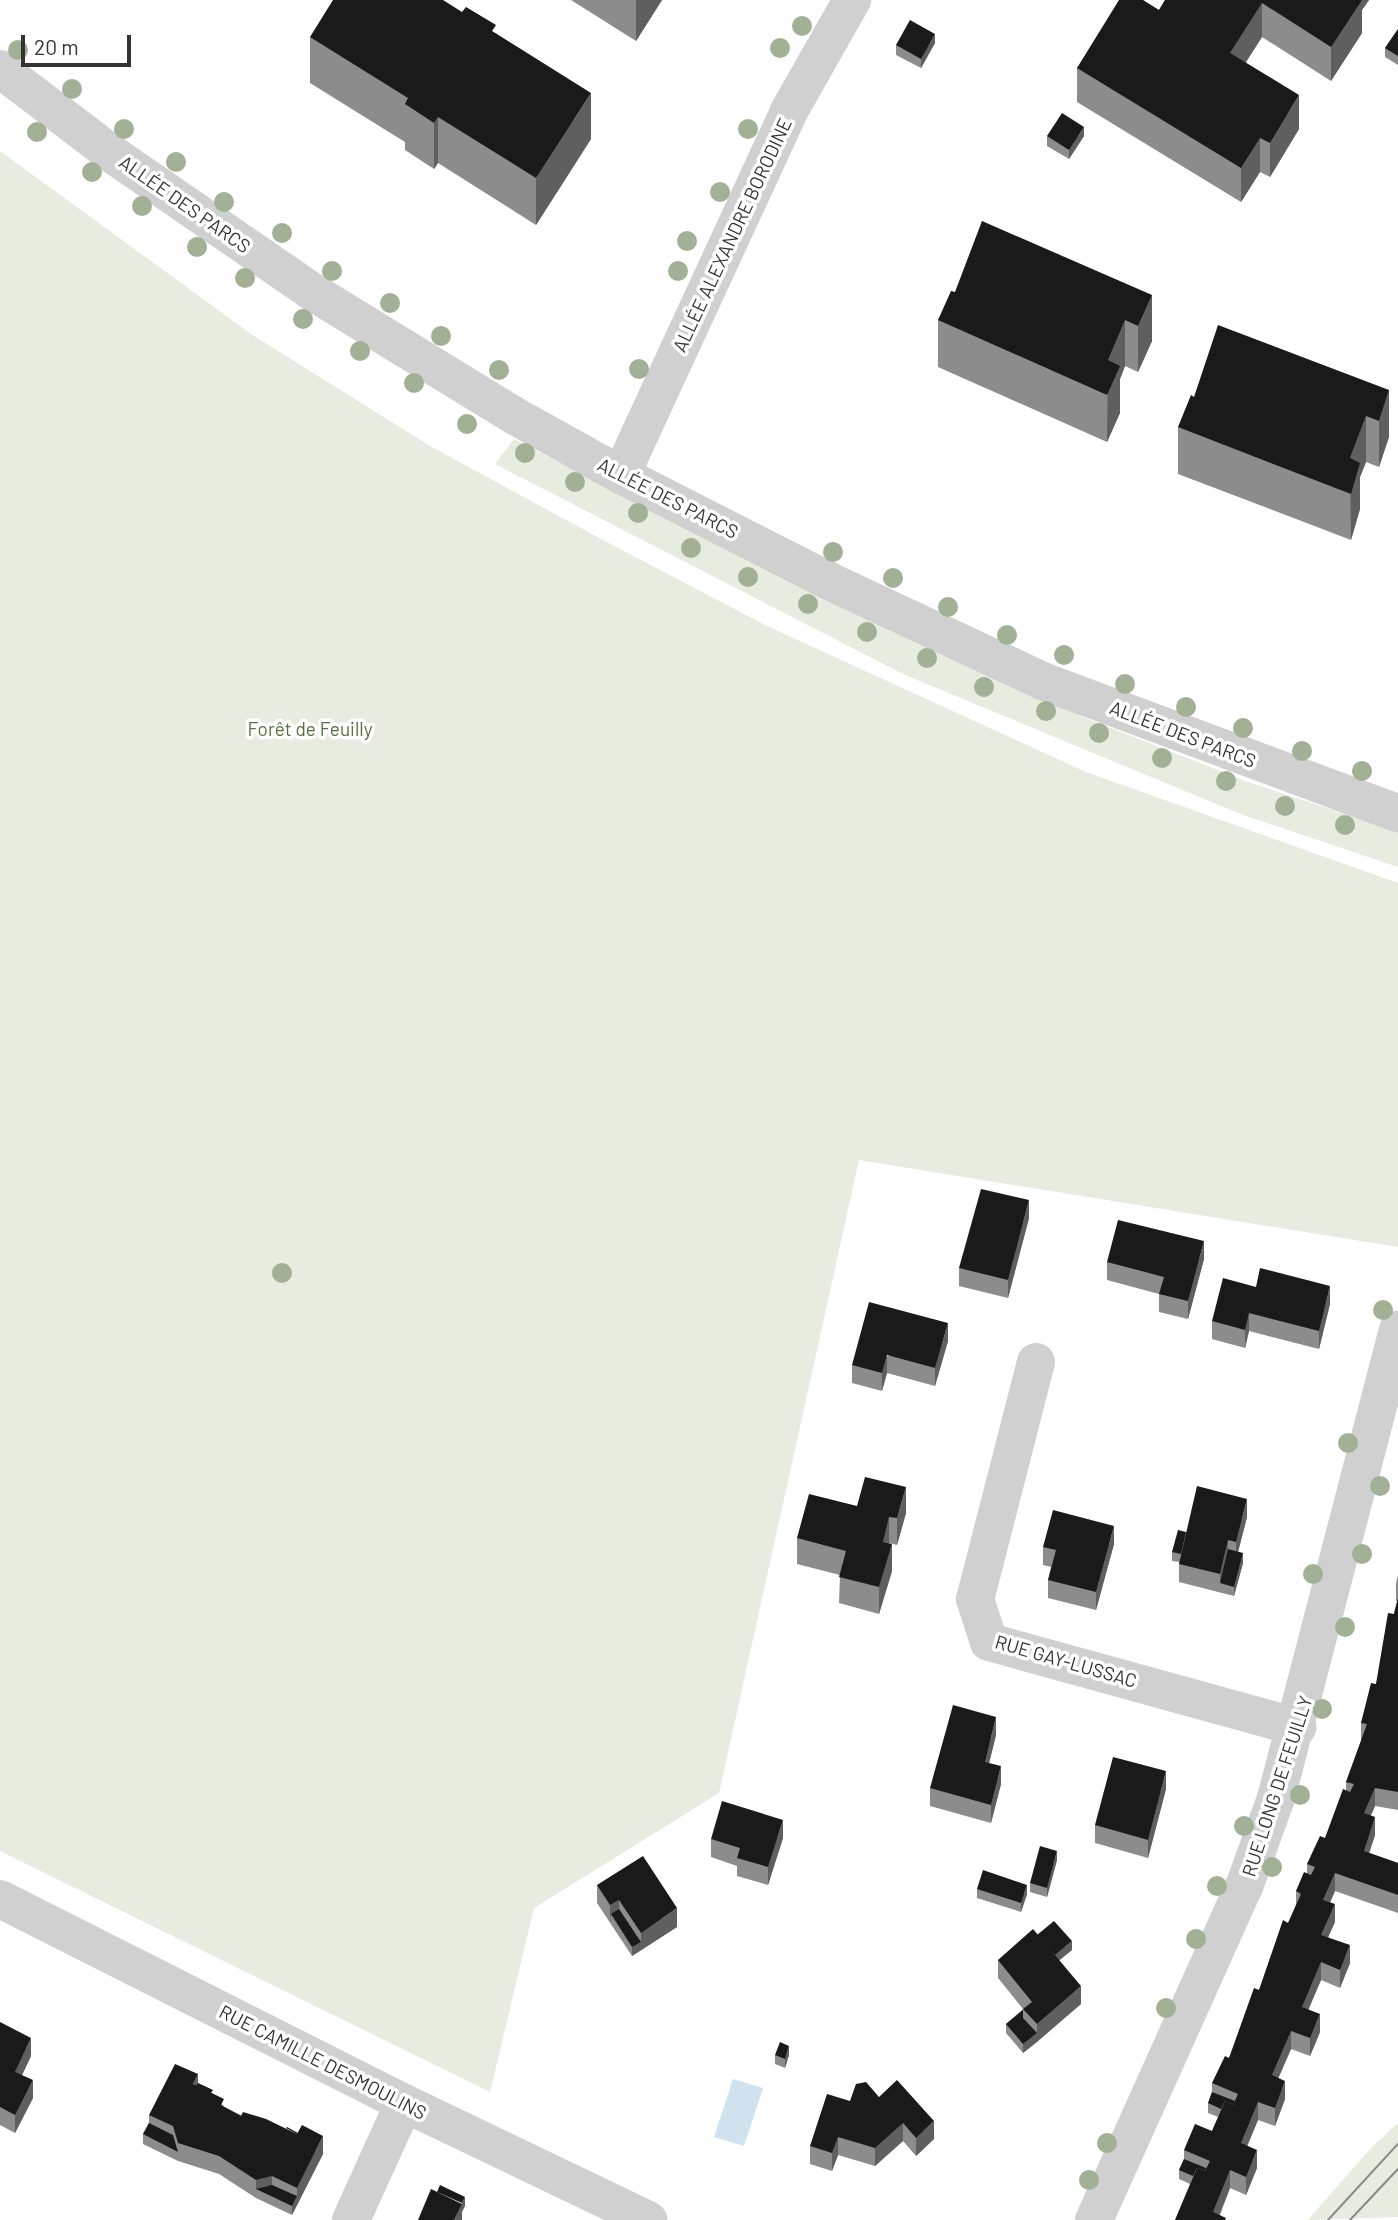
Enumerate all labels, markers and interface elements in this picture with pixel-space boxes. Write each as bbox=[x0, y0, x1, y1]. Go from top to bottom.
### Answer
scale bar bbox=[24, 21, 135, 65]
text: 20 m bbox=[34, 34, 79, 59]
street label: ALLÉE ALEXANDRE BORODINE bbox=[668, 114, 796, 356]
street label: ALLÉE DES PARCS bbox=[115, 150, 255, 258]
street label: ALLÉE DES PARCS bbox=[594, 453, 742, 543]
street label: ALLÉE DES PARCS bbox=[1107, 696, 1259, 772]
park label: Forêt de Feuilly bbox=[248, 718, 372, 740]
street label: RUE GAY-LUSSAC bbox=[993, 1630, 1139, 1692]
street label: RUE LONG DE FEUILLY bbox=[1237, 1693, 1317, 1879]
street label: RUE CAMILLE DESMOULINS bbox=[216, 2000, 430, 2124]

